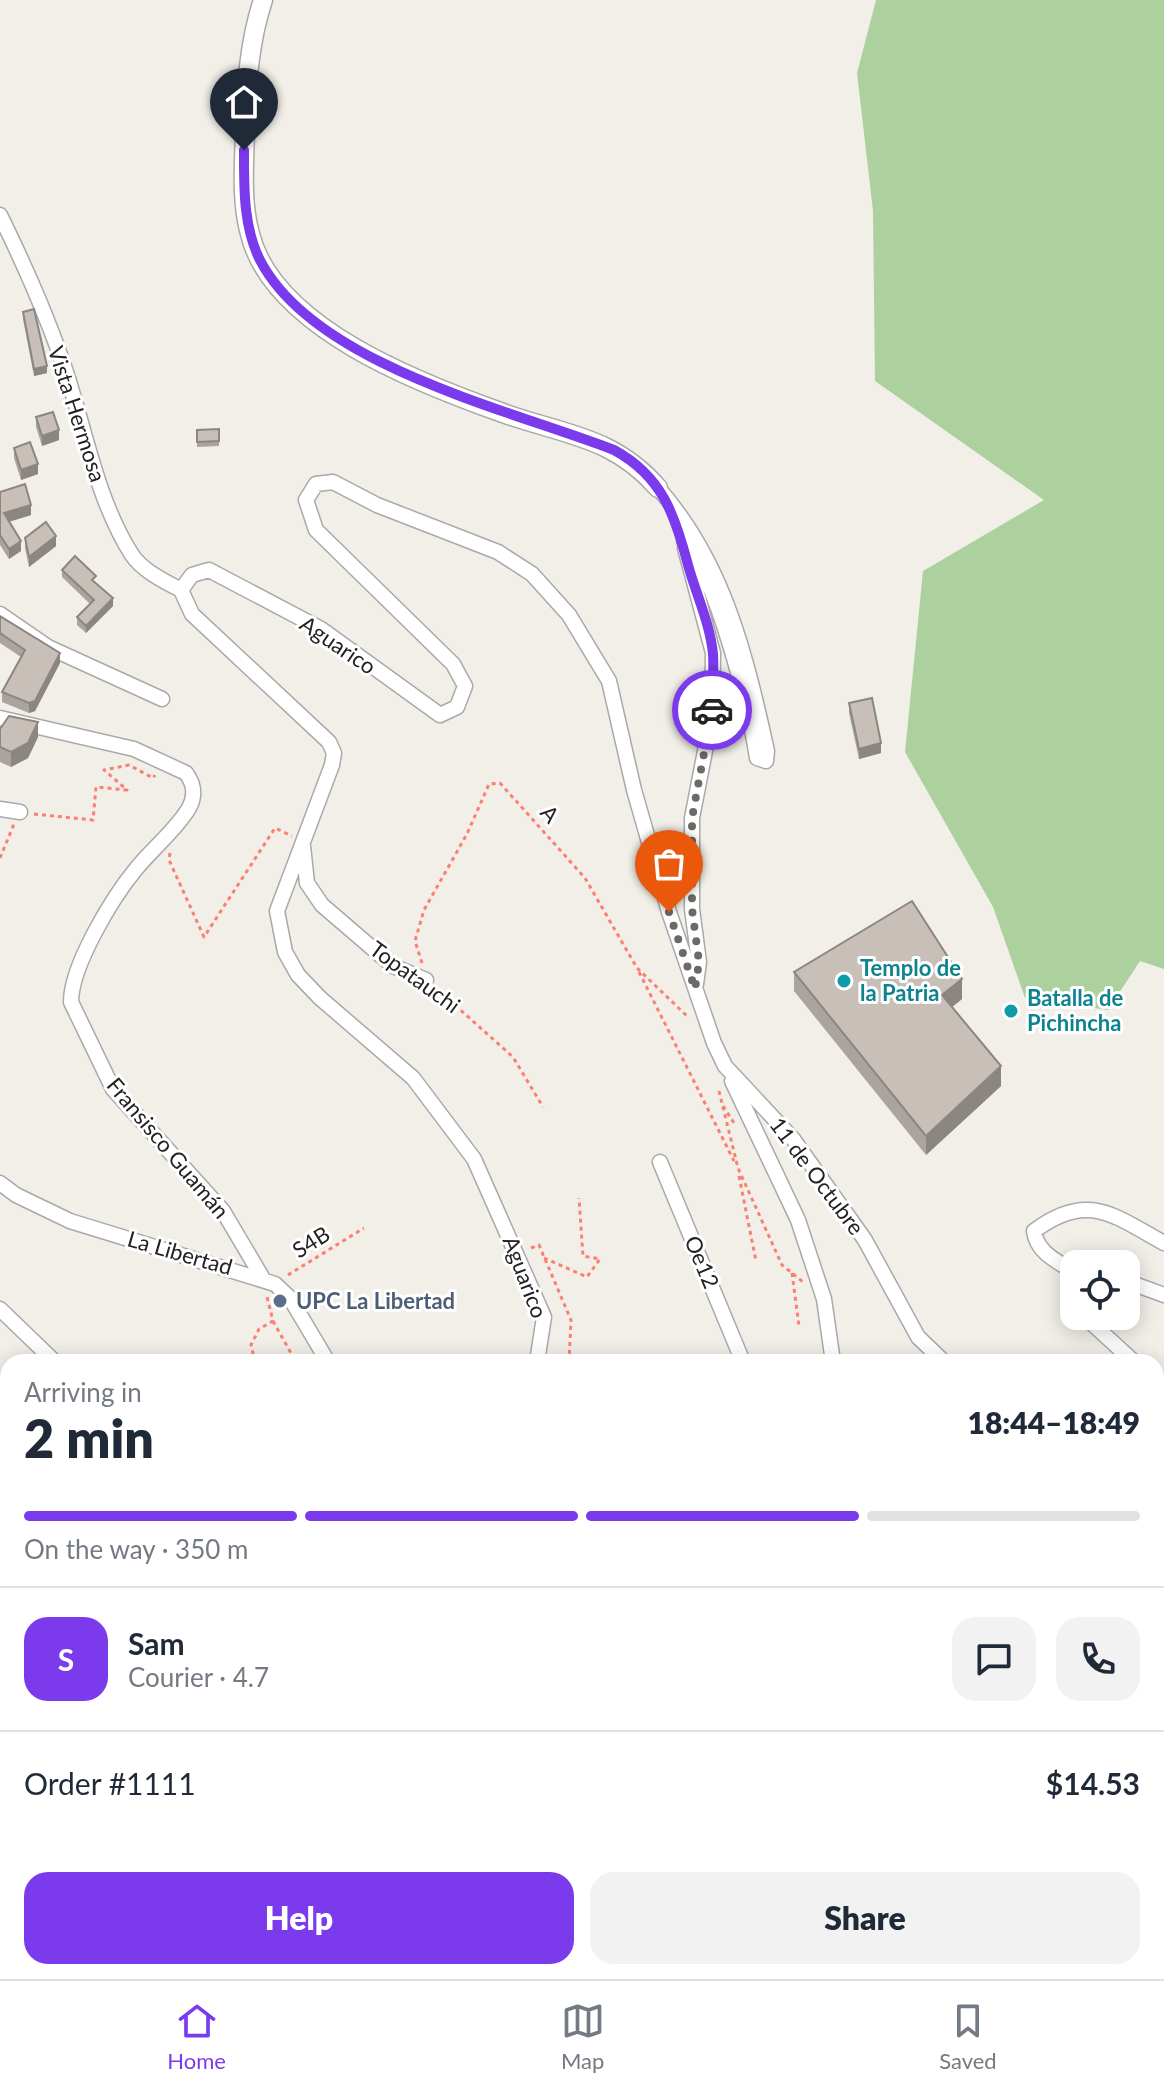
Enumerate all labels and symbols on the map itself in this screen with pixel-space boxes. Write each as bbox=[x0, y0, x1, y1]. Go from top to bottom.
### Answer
pin bbox=[210, 68, 278, 150]
street label: Vista Hermosa bbox=[43, 342, 112, 485]
street label: Aguarico bbox=[295, 609, 381, 680]
courier bbox=[672, 670, 752, 750]
street label: A bbox=[535, 799, 566, 828]
pin bbox=[635, 830, 703, 912]
street label: Topatauchi bbox=[365, 935, 466, 1018]
place label: Templo de la Patria bbox=[860, 954, 961, 1006]
marker: Templo de la Patria bbox=[835, 972, 853, 990]
place label: Batalla de Pichincha bbox=[1027, 984, 1124, 1036]
marker: Batalla de Pichincha bbox=[1002, 1002, 1020, 1020]
street label: Fransisco Guamán bbox=[102, 1072, 235, 1224]
street label: 11 de Octubre bbox=[764, 1112, 870, 1240]
street label: S4B bbox=[287, 1220, 334, 1263]
street label: La Libertad bbox=[125, 1225, 236, 1280]
street label: Oe12 bbox=[679, 1231, 726, 1292]
street label: Aguarico bbox=[498, 1232, 553, 1322]
place label: UPC La Libertad bbox=[296, 1287, 455, 1314]
marker: UPC La Libertad bbox=[271, 1292, 289, 1310]

